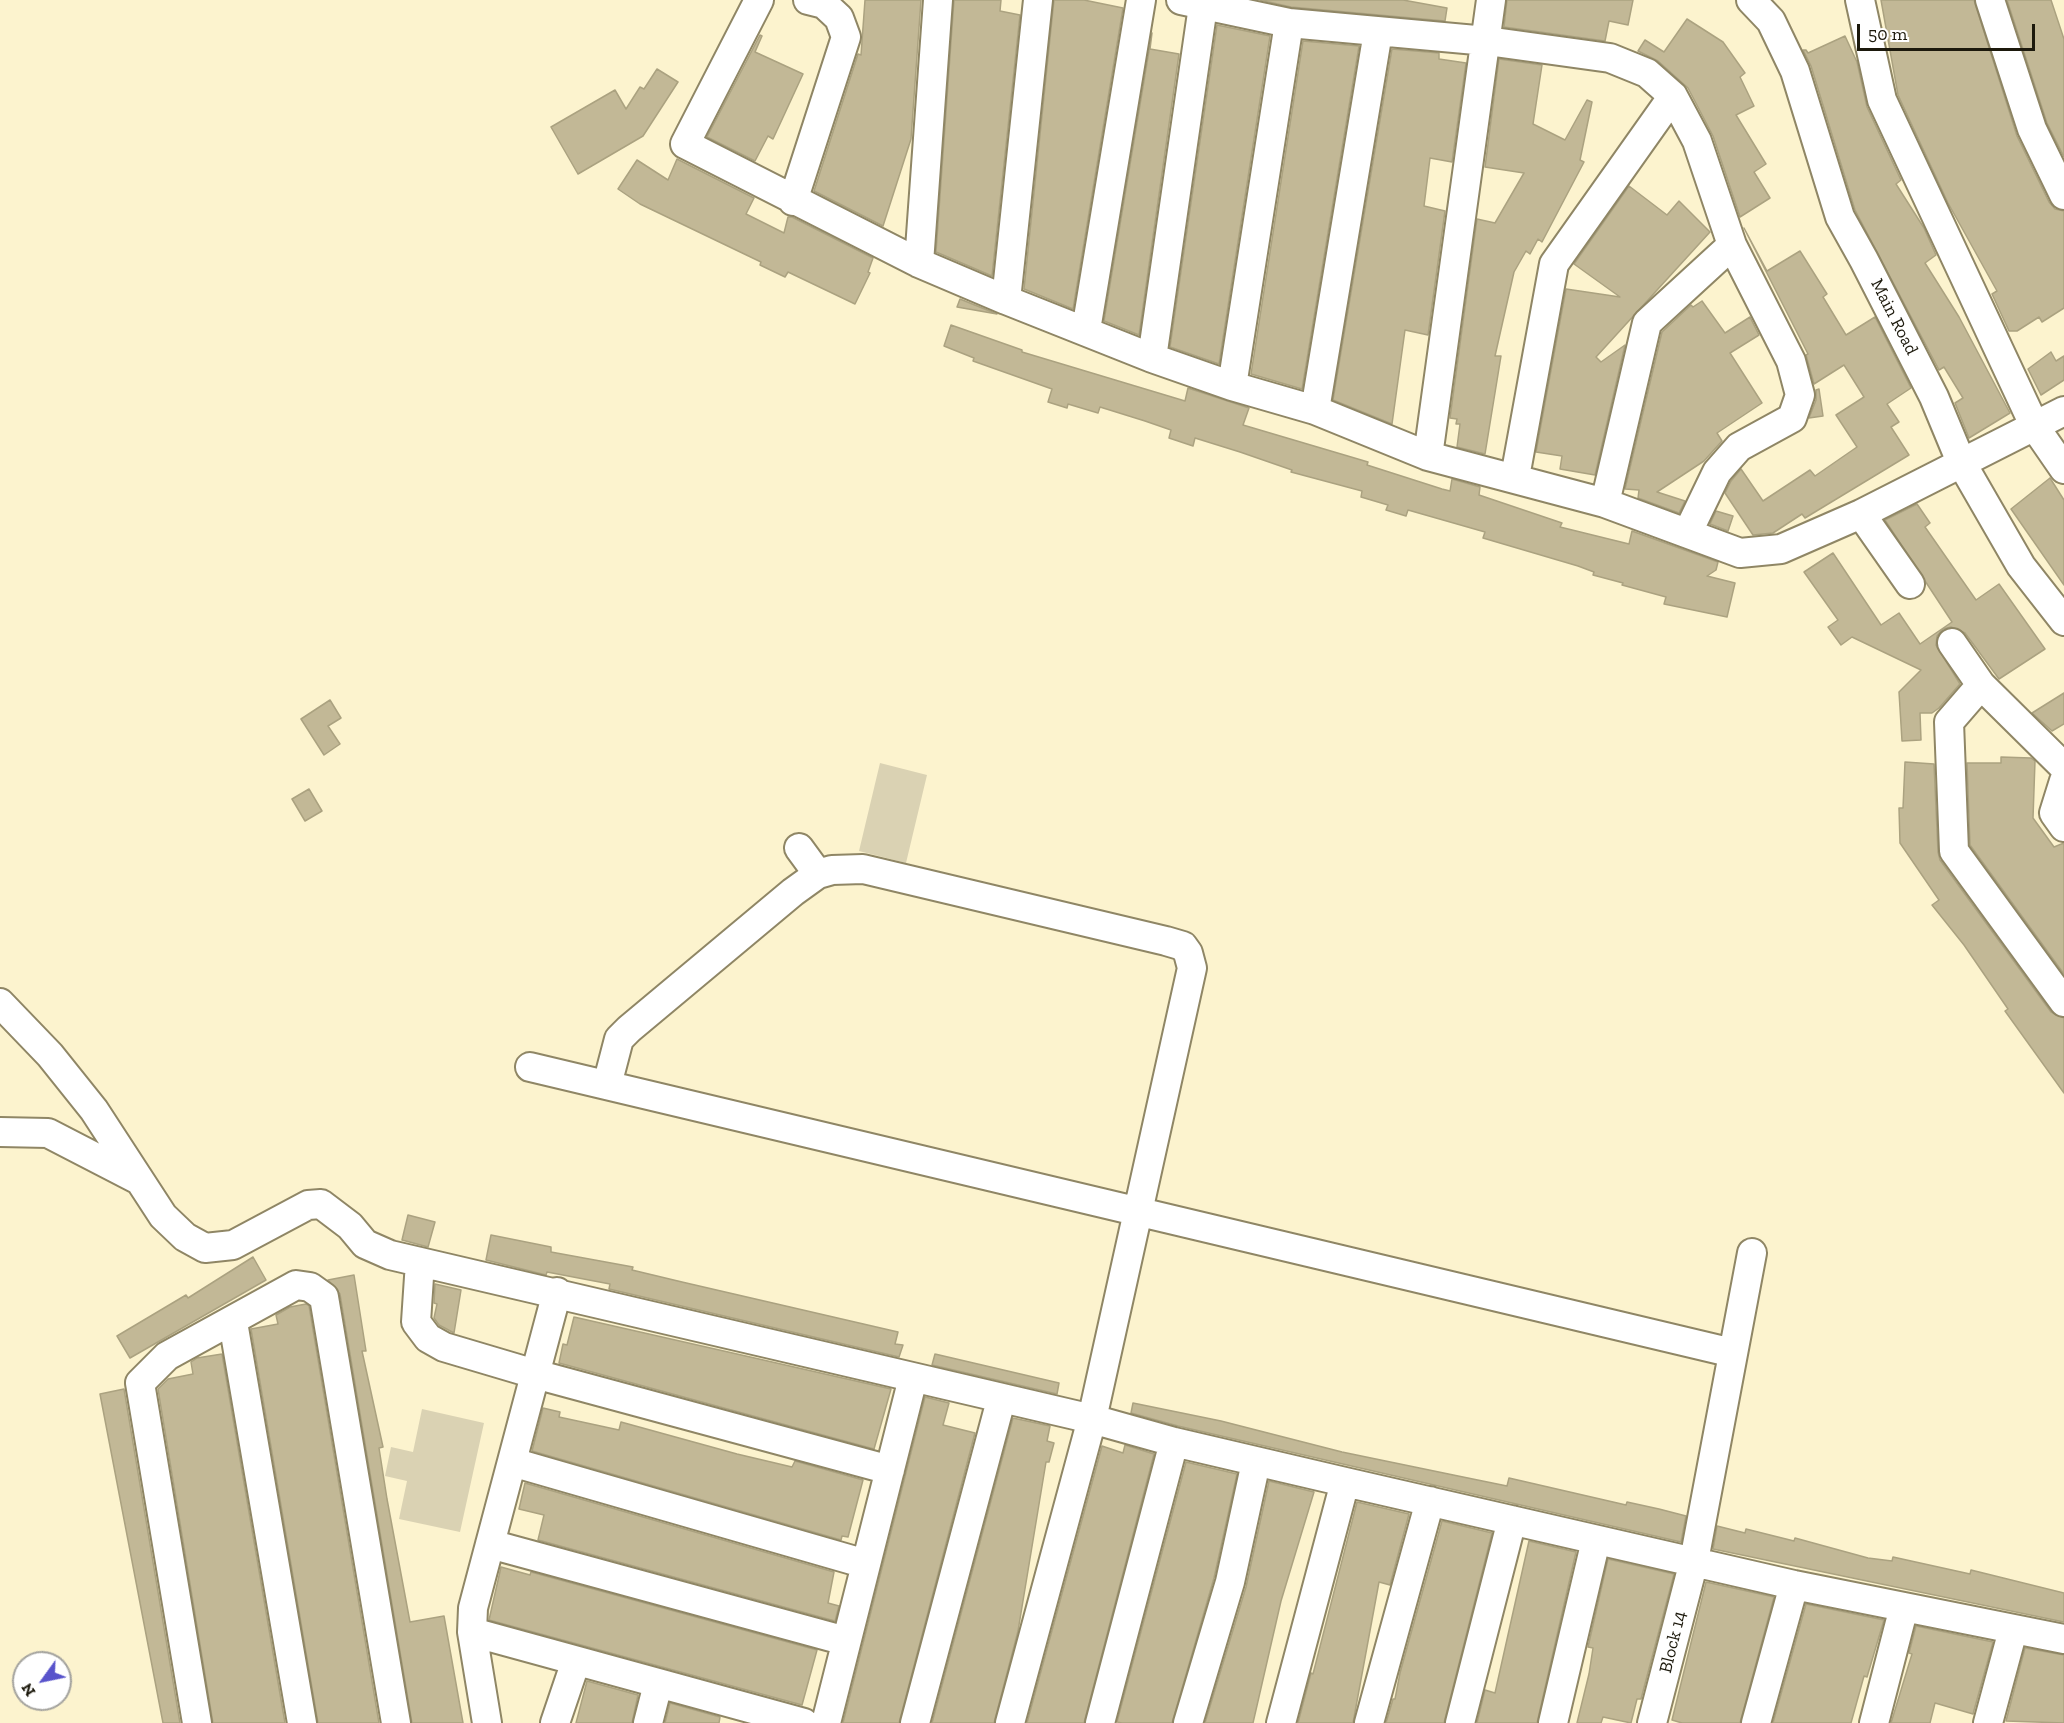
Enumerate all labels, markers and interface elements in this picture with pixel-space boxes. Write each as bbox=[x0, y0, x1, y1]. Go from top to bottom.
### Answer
scale bar bbox=[1860, 12, 2038, 50]
text: 50 m bbox=[1868, 23, 1907, 45]
street label: Main Road bbox=[1866, 275, 1922, 359]
street label: Block 14 bbox=[1655, 1609, 1691, 1675]
north arrow bbox=[12, 1651, 72, 1711]
text: N bbox=[17, 1680, 39, 1700]

